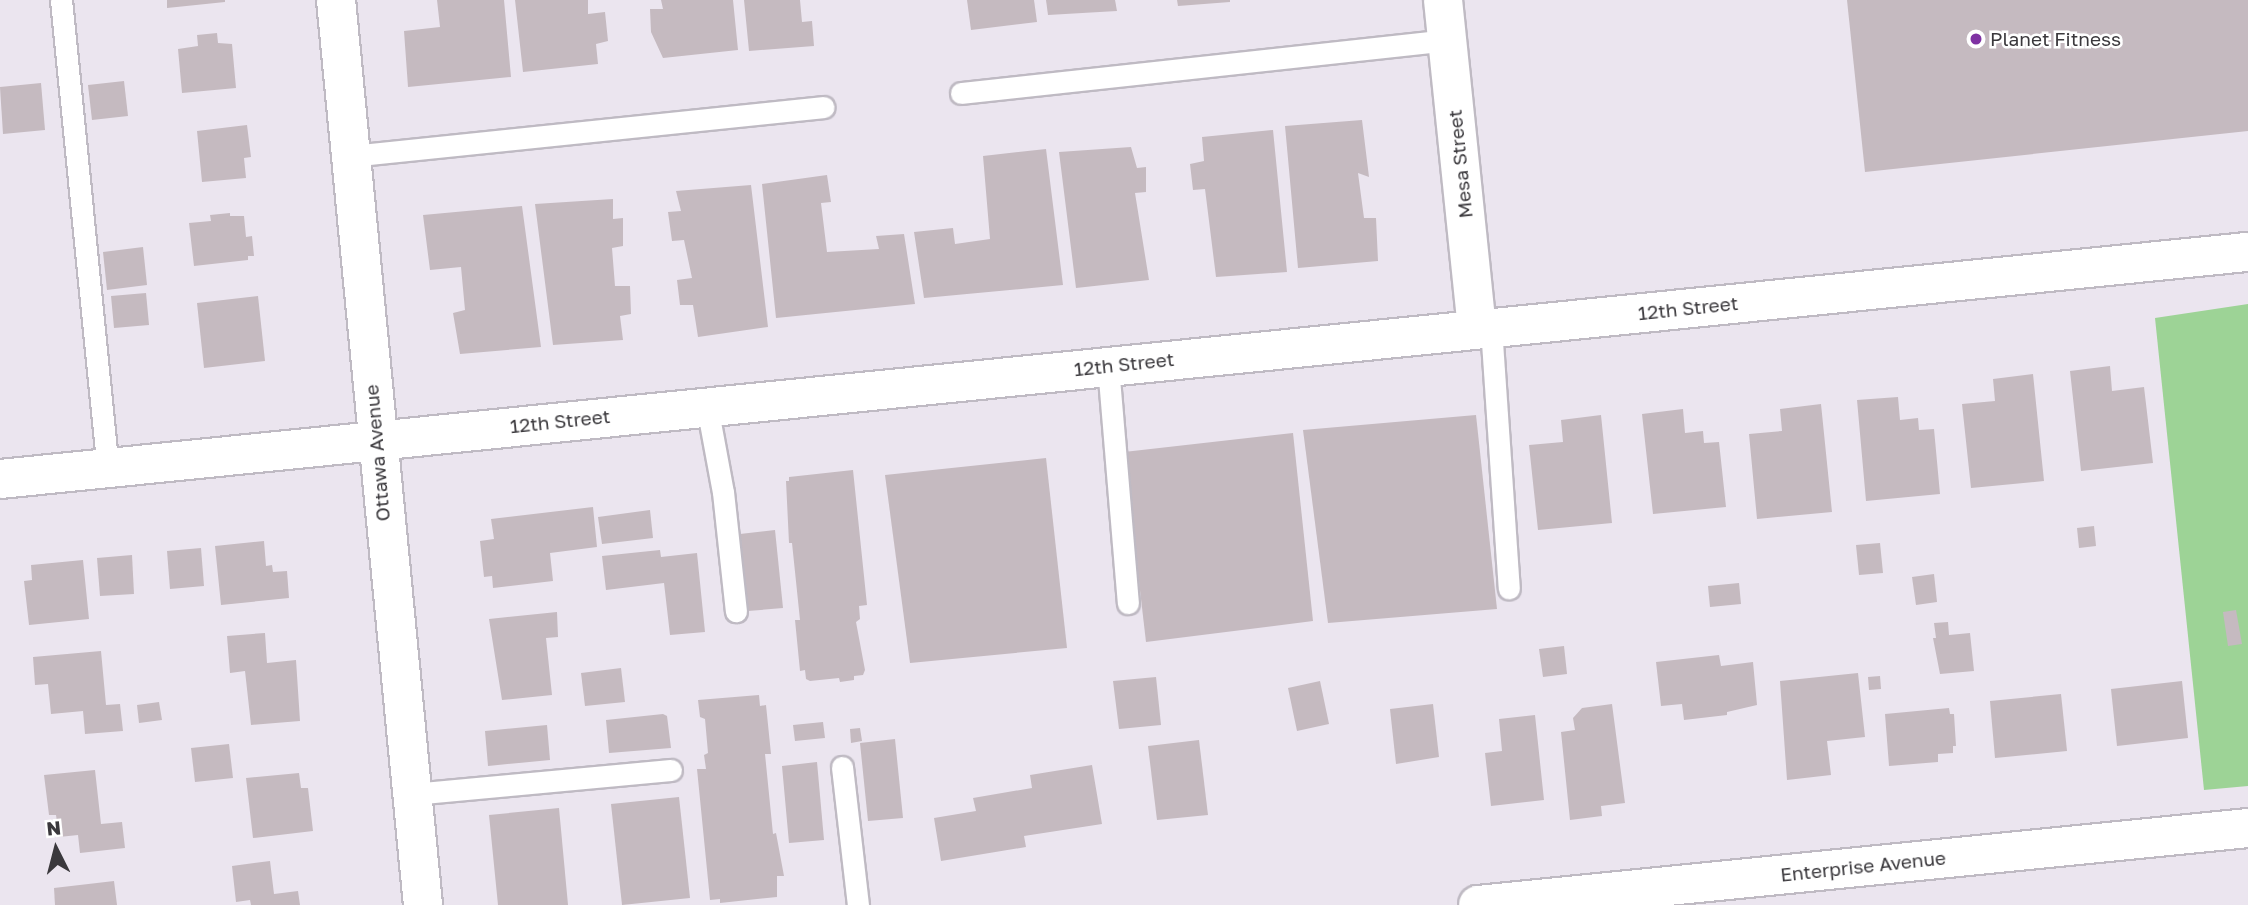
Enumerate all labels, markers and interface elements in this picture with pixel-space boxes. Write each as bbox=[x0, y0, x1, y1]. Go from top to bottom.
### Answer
place label: Planet Fitness bbox=[1990, 28, 2121, 50]
marker: Planet Fitness bbox=[1968, 31, 1984, 47]
street label: Mesa Street bbox=[1443, 109, 1477, 219]
street label: 12th Street bbox=[1637, 291, 1739, 325]
street label: 12th Street bbox=[1073, 347, 1175, 381]
street label: Ottawa Avenue bbox=[360, 384, 394, 522]
street label: 12th Street bbox=[509, 404, 611, 438]
north arrow bbox=[21, 814, 91, 884]
text: N bbox=[45, 815, 62, 840]
street label: Enterprise Avenue bbox=[1779, 846, 1947, 886]

